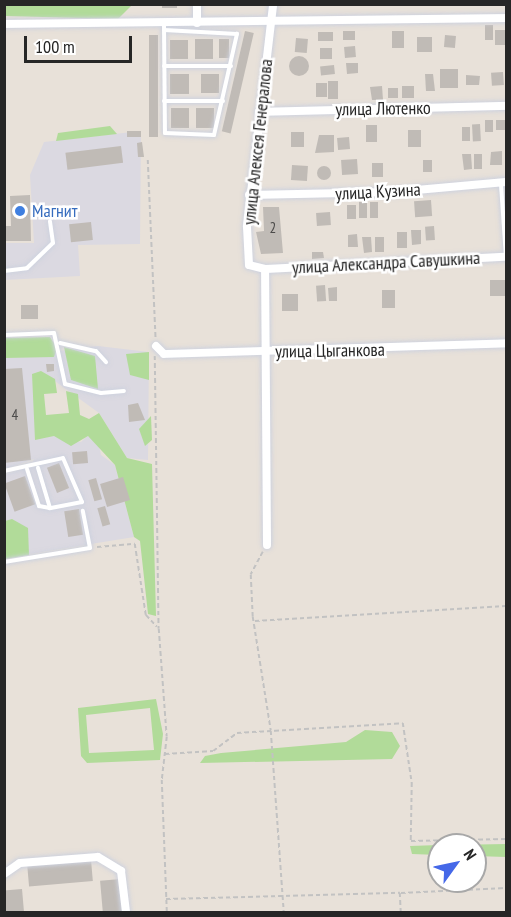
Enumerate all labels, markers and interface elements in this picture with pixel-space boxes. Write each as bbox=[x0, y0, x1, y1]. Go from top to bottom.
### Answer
scale bar bbox=[27, 24, 135, 62]
text: 100 m bbox=[35, 35, 75, 58]
street label: улица Алексея Генералова bbox=[239, 58, 277, 226]
street label: улица Лютенко bbox=[335, 97, 431, 121]
street label: улица Кузина bbox=[335, 179, 421, 205]
place label: Магнит bbox=[32, 200, 77, 222]
marker: Магнит bbox=[13, 204, 27, 218]
house number: 2 bbox=[270, 219, 276, 237]
street label: улица Александра Савушкина bbox=[291, 247, 481, 279]
street label: улица Цыганкова bbox=[275, 339, 385, 363]
house number: 4 bbox=[12, 406, 18, 424]
north arrow bbox=[427, 833, 487, 893]
text: N bbox=[460, 845, 481, 863]

